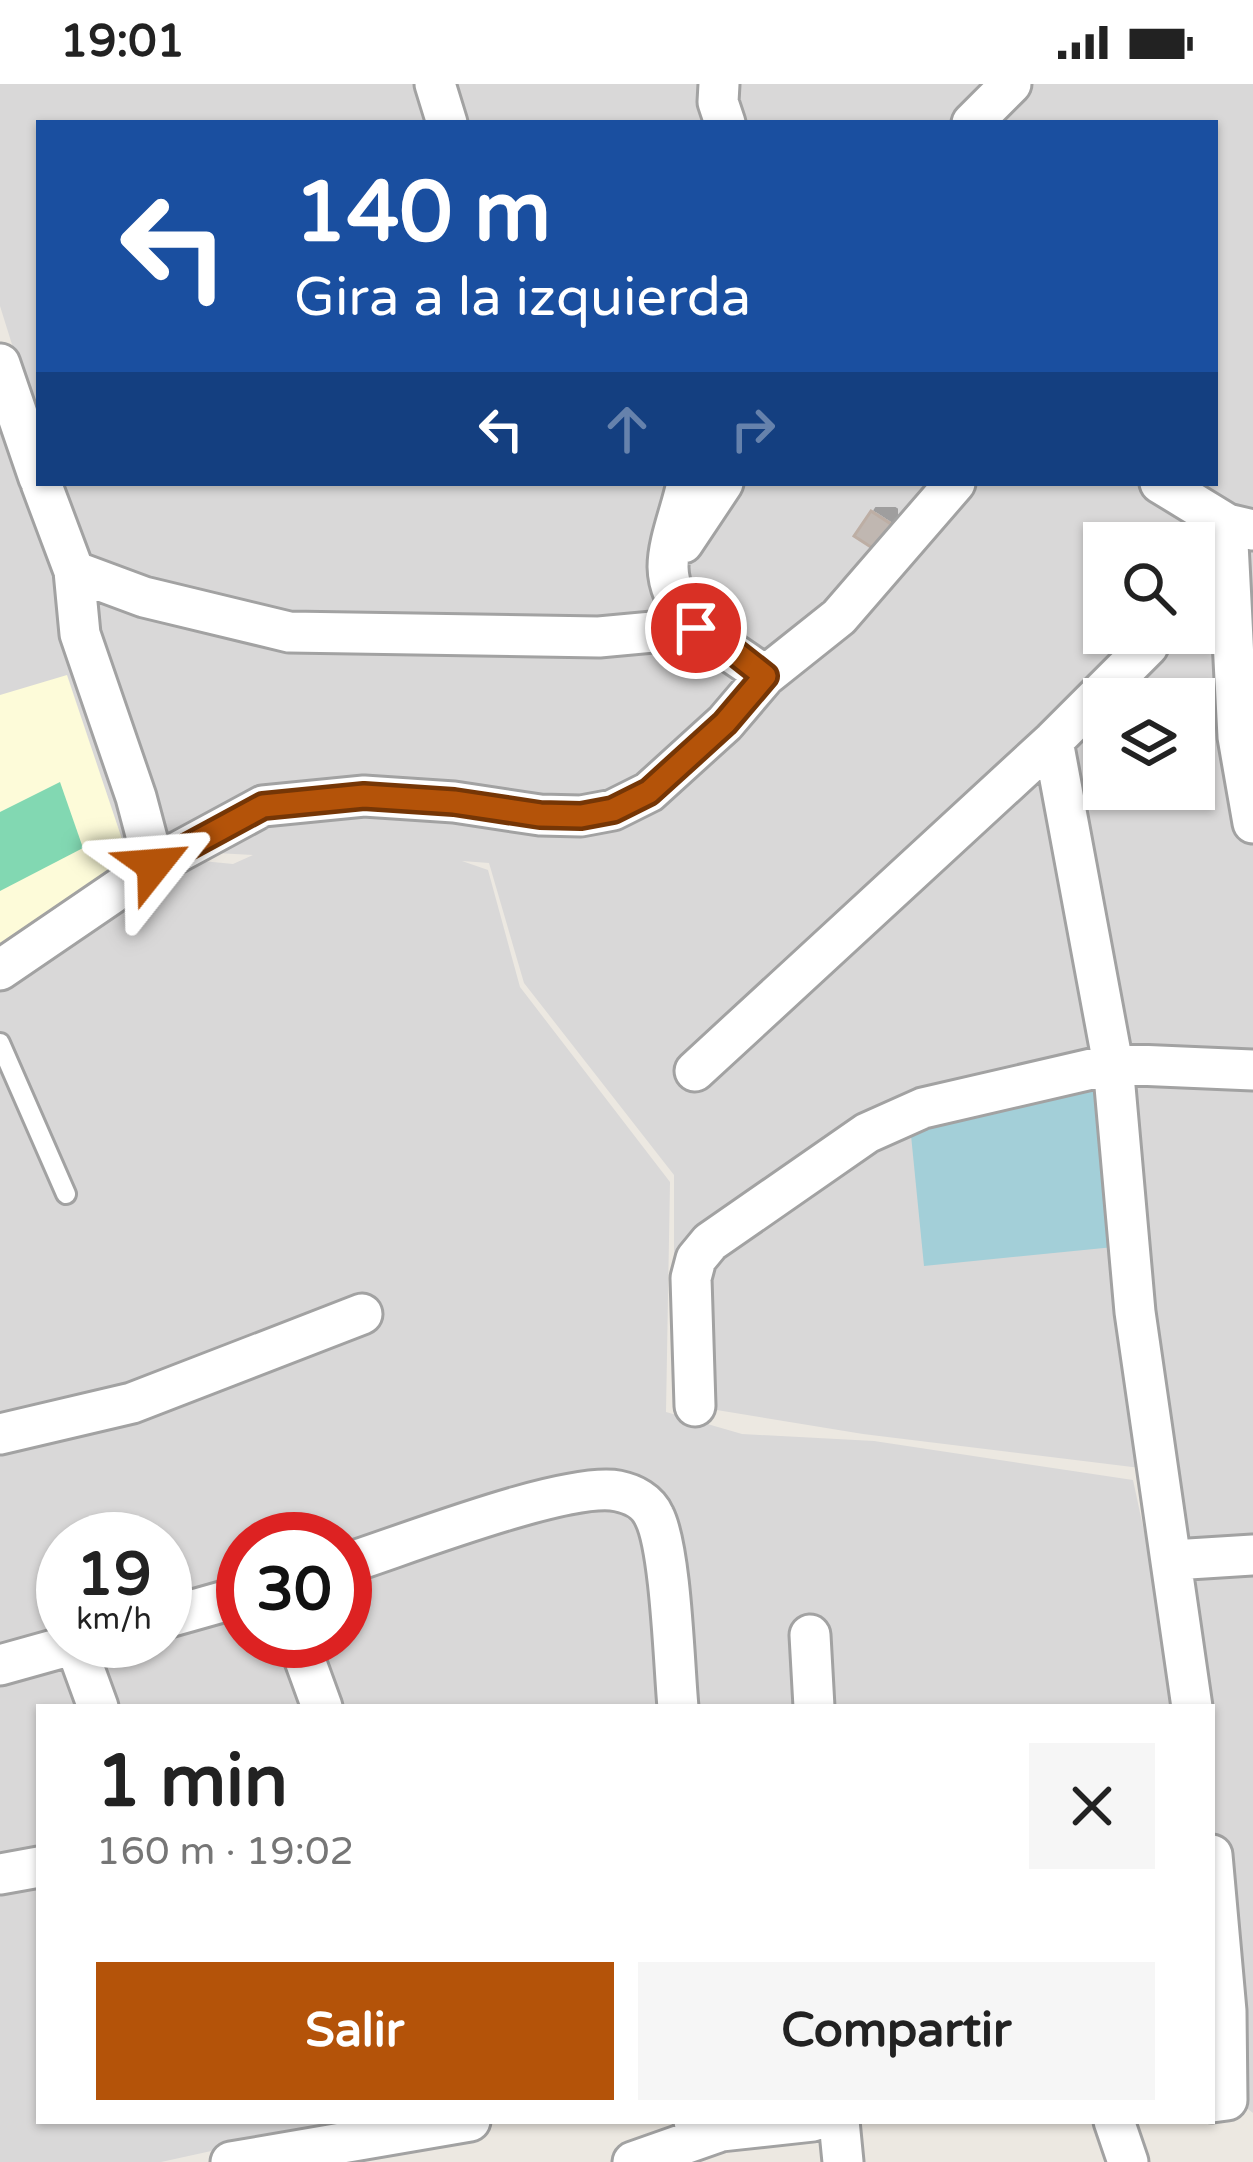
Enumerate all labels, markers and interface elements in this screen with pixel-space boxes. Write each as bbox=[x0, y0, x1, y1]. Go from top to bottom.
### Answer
text: 19:01 bbox=[60, 15, 185, 69]
text: 140 m bbox=[294, 163, 551, 264]
icon: left bbox=[96, 168, 252, 324]
text: Gira a la izquierda bbox=[294, 265, 751, 330]
icon: left bbox=[468, 396, 534, 462]
icon: ahead bbox=[594, 396, 660, 462]
icon: right bbox=[720, 396, 786, 462]
map controls bbox=[1083, 522, 1215, 810]
button: search bbox=[1083, 522, 1215, 654]
pin bbox=[645, 577, 747, 679]
icon: arrive bbox=[663, 595, 729, 661]
button: layers bbox=[1083, 678, 1215, 810]
position arrow bbox=[91, 802, 217, 928]
speed limit sign: 30 bbox=[216, 1512, 372, 1668]
text: 19 bbox=[76, 1539, 152, 1611]
text: km/h bbox=[76, 1601, 152, 1638]
text: 1 min bbox=[96, 1739, 288, 1826]
button: close bbox=[1029, 1743, 1155, 1869]
text: 160 m · 19:02 bbox=[96, 1828, 354, 1875]
button: Salir bbox=[96, 1962, 614, 2100]
button: Compartir bbox=[638, 1962, 1155, 2100]

